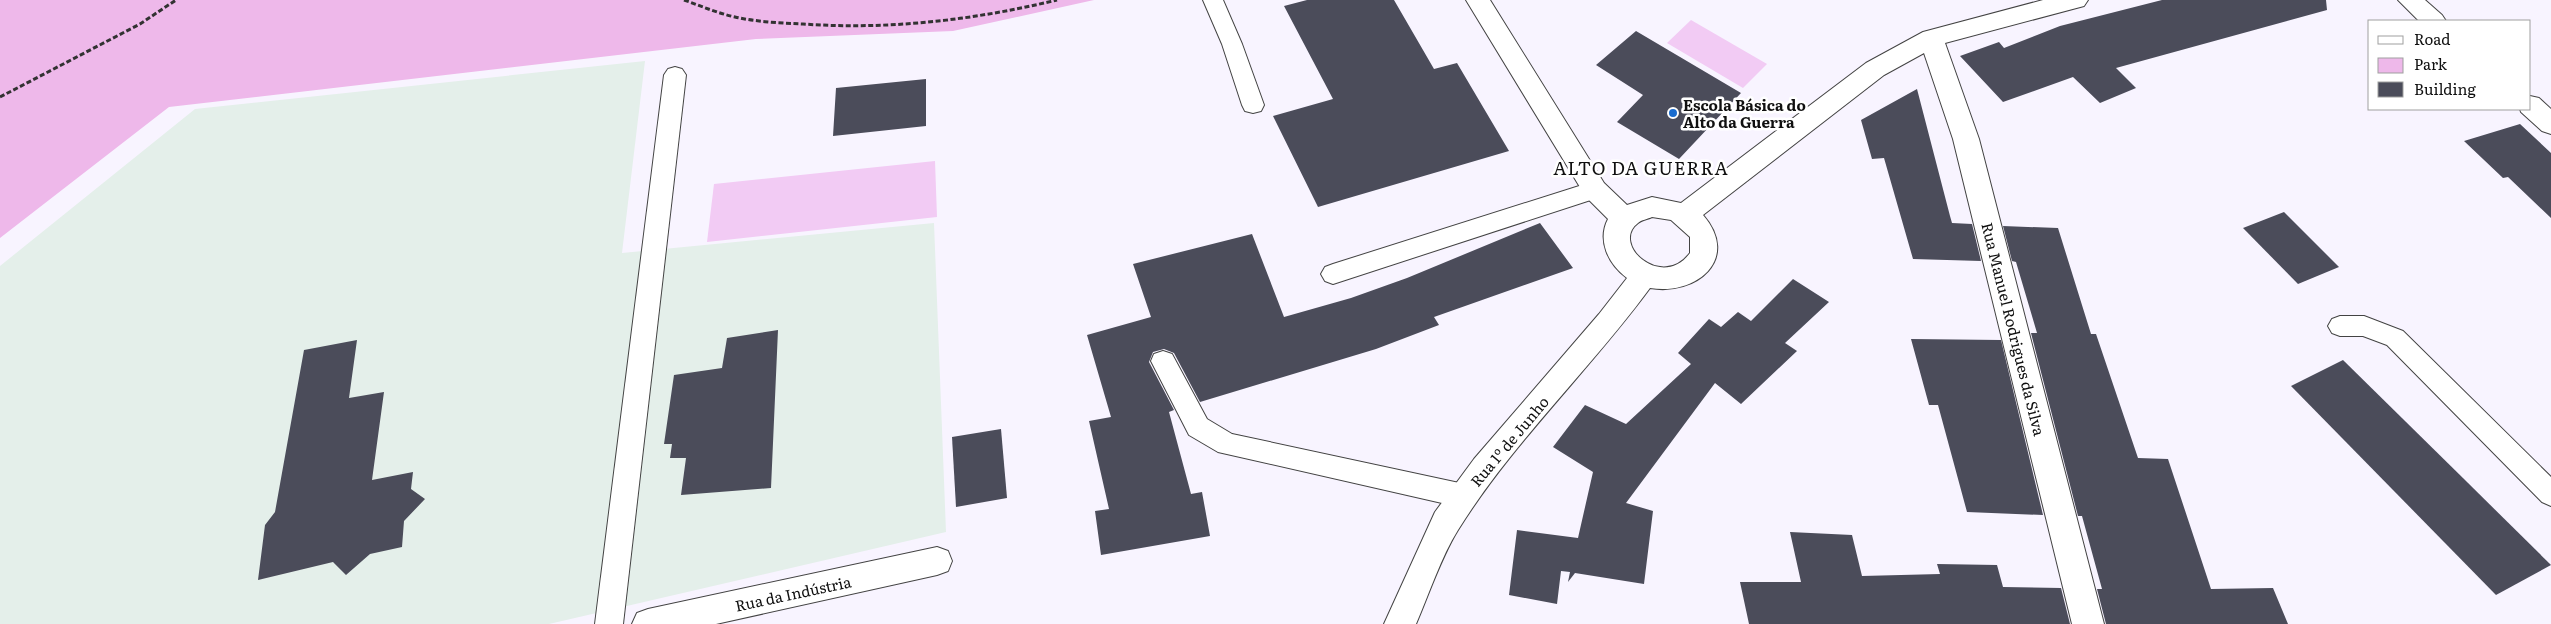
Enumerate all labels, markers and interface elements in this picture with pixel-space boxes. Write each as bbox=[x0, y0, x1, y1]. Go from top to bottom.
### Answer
legend bbox=[2368, 20, 2531, 110]
text: Road bbox=[2414, 27, 2450, 50]
text: Park bbox=[2414, 52, 2448, 75]
text: Building bbox=[2414, 77, 2476, 100]
place label: Escola Básica do Alto da Guerra bbox=[1683, 93, 1806, 133]
marker: Escola Básica do Alto da Guerra bbox=[1667, 107, 1679, 119]
district label: ALTO DA GUERRA bbox=[1553, 154, 1729, 181]
street label: Rua Manuel Rodrigues da Silva bbox=[1976, 220, 2052, 439]
street label: Rua 1º de Junho bbox=[1464, 391, 1554, 491]
street label: Rua da Indústria bbox=[733, 569, 854, 617]

